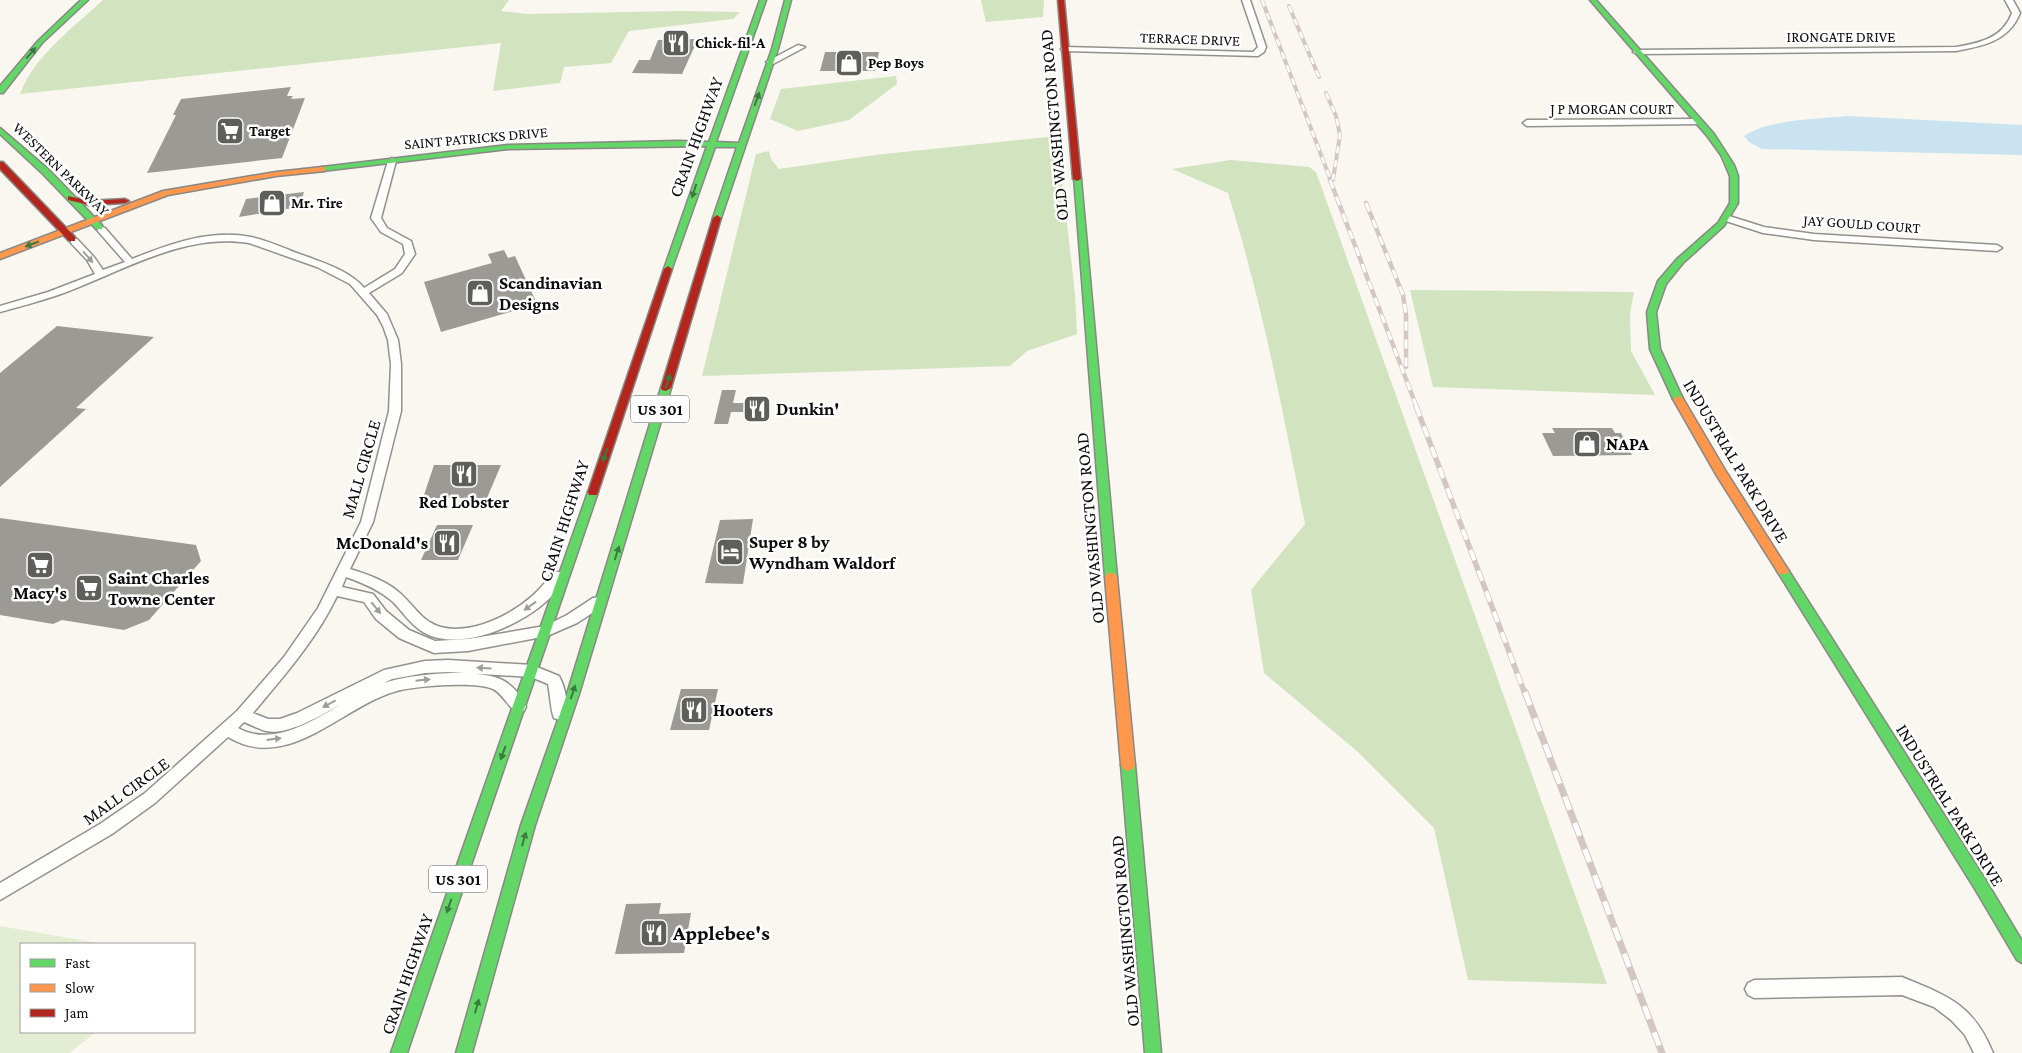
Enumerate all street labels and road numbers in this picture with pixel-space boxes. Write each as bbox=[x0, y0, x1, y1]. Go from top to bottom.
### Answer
street label: OLD WASHINGTON ROAD bbox=[1036, 28, 1072, 222]
street label: TERRACE DRIVE bbox=[1140, 29, 1240, 49]
street label: IRONGATE DRIVE bbox=[1787, 29, 1895, 45]
street label: CRAIN HIGHWAY bbox=[665, 74, 727, 200]
street label: J P MORGAN COURT bbox=[1548, 101, 1674, 118]
street label: WESTERN PARKWAY bbox=[10, 119, 112, 219]
street label: SAINT PATRICKS DRIVE bbox=[404, 124, 548, 152]
street label: JAY GOULD COURT bbox=[1801, 212, 1921, 237]
street label: INDUSTRIAL PARK DRIVE bbox=[1679, 376, 1793, 546]
road number: US 301 bbox=[631, 396, 689, 422]
street label: MALL CIRCLE bbox=[337, 417, 385, 521]
street label: OLD WASHINGTON ROAD bbox=[1072, 431, 1108, 625]
street label: CRAIN HIGHWAY bbox=[535, 457, 593, 584]
street label: INDUSTRIAL PARK DRIVE bbox=[1892, 720, 2008, 890]
street label: MALL CIRCLE bbox=[79, 753, 173, 829]
street label: OLD WASHINGTON ROAD bbox=[1107, 834, 1143, 1028]
road number: US 301 bbox=[429, 866, 487, 892]
street label: CRAIN HIGHWAY bbox=[377, 911, 437, 1037]

